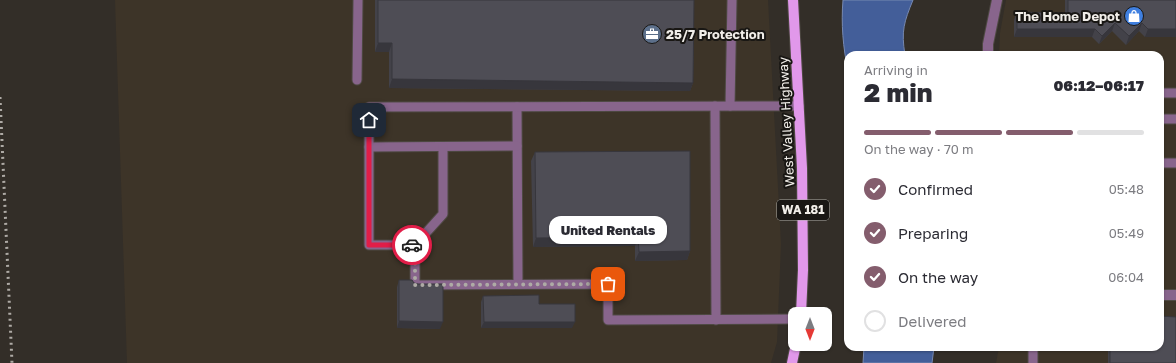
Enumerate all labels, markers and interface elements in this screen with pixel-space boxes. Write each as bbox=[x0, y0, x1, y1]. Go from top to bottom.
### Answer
shop icon: The Home Depot bbox=[1123, 5, 1145, 27]
place label: The Home Depot bbox=[1015, 8, 1120, 24]
office icon: 25/7 Protection bbox=[641, 23, 663, 45]
place label: 25/7 Protection bbox=[666, 26, 765, 42]
street label: West Valley Highway bbox=[775, 56, 797, 187]
text: Arriving in bbox=[864, 62, 928, 78]
text: 06:12–06:17 bbox=[1053, 76, 1144, 94]
text: 2 min bbox=[864, 77, 932, 108]
pin bbox=[352, 103, 386, 137]
icon: home bbox=[358, 109, 380, 131]
text: On the way · 70 m bbox=[864, 141, 974, 157]
icon: check bbox=[864, 178, 886, 200]
text: Confirmed bbox=[898, 180, 973, 198]
text: 05:48 bbox=[1109, 181, 1144, 197]
road number: WA 181 bbox=[777, 200, 829, 220]
callout: United Rentals bbox=[549, 216, 667, 244]
text: United Rentals bbox=[561, 222, 655, 238]
icon: check bbox=[864, 222, 886, 244]
text: Preparing bbox=[898, 224, 968, 242]
courier bbox=[392, 225, 432, 265]
text: 05:49 bbox=[1109, 225, 1144, 241]
icon: car bbox=[401, 234, 423, 256]
icon: check bbox=[864, 266, 886, 288]
pin bbox=[591, 267, 625, 301]
text: On the way bbox=[898, 268, 978, 286]
text: 06:04 bbox=[1108, 269, 1144, 285]
icon: bag bbox=[597, 273, 619, 295]
north arrow bbox=[788, 307, 832, 351]
map controls bbox=[788, 307, 832, 351]
text: Delivered bbox=[898, 312, 966, 330]

